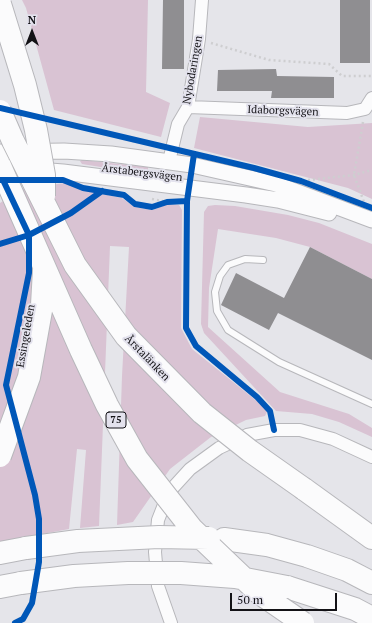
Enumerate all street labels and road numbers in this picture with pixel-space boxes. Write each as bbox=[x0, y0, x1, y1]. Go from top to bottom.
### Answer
street label: Nybodaringen bbox=[180, 35, 206, 105]
street label: Idaborgsvägen bbox=[247, 103, 319, 119]
street label: Årstabergsvägen bbox=[101, 161, 183, 185]
street label: Essingeleden bbox=[14, 303, 38, 369]
street label: Årstalänken bbox=[122, 332, 172, 384]
road number: 75 bbox=[106, 412, 126, 428]

